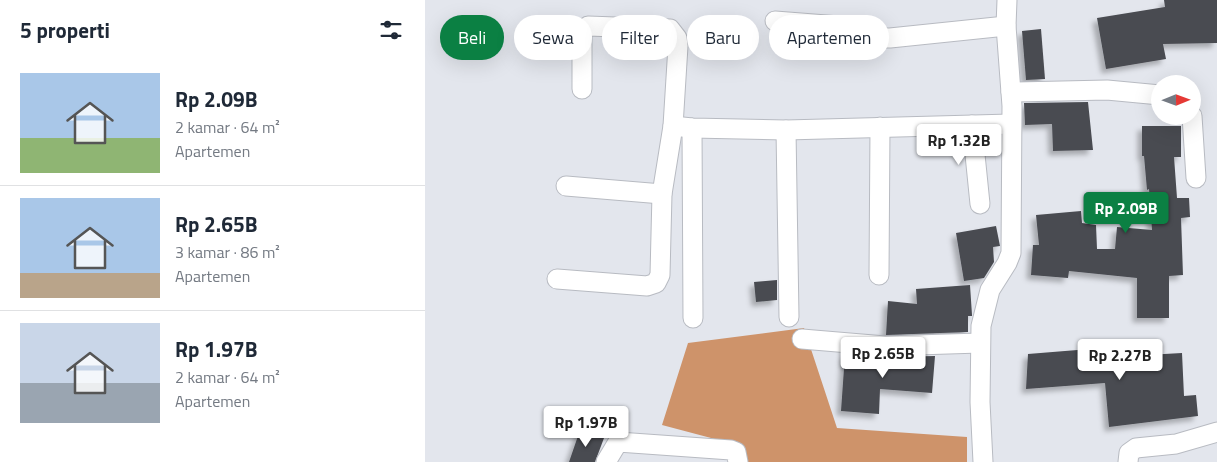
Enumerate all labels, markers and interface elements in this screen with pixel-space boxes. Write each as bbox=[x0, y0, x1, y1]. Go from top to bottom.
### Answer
text: 5 properti bbox=[20, 14, 110, 46]
chip: Beli bbox=[440, 15, 504, 60]
chip: Sewa bbox=[514, 15, 592, 60]
chip: Filter bbox=[602, 15, 677, 60]
chip: Baru bbox=[687, 15, 759, 60]
chip: Apartemen bbox=[769, 15, 889, 60]
icon: filters bbox=[377, 16, 405, 44]
north arrow bbox=[1151, 75, 1201, 125]
map controls bbox=[1151, 75, 1201, 125]
text: Rp 2.09B bbox=[175, 83, 258, 115]
icon: home bbox=[60, 93, 120, 153]
text: 2 kamar · 64 m² bbox=[175, 115, 280, 139]
pin: Rp 1.32B bbox=[907, 124, 1011, 166]
text: Rp 1.32B bbox=[928, 128, 990, 152]
text: Apartemen bbox=[175, 139, 250, 163]
pin: Rp 2.09B bbox=[1074, 192, 1178, 234]
text: Rp 2.09B bbox=[1095, 196, 1157, 220]
text: Rp 2.65B bbox=[175, 208, 258, 240]
icon: home bbox=[60, 218, 120, 278]
text: 3 kamar · 86 m² bbox=[175, 240, 280, 264]
text: Apartemen bbox=[175, 264, 250, 288]
text: Rp 1.97B bbox=[175, 333, 258, 365]
pin: Rp 2.65B bbox=[831, 336, 935, 379]
pin: Rp 2.27B bbox=[1068, 338, 1172, 381]
text: Rp 2.65B bbox=[852, 341, 914, 365]
icon: home bbox=[60, 343, 120, 403]
text: Rp 2.27B bbox=[1089, 343, 1151, 367]
text: 2 kamar · 64 m² bbox=[175, 365, 280, 389]
text: Apartemen bbox=[175, 389, 250, 413]
pin: Rp 1.97B bbox=[534, 406, 638, 448]
text: Rp 1.97B bbox=[555, 410, 617, 434]

